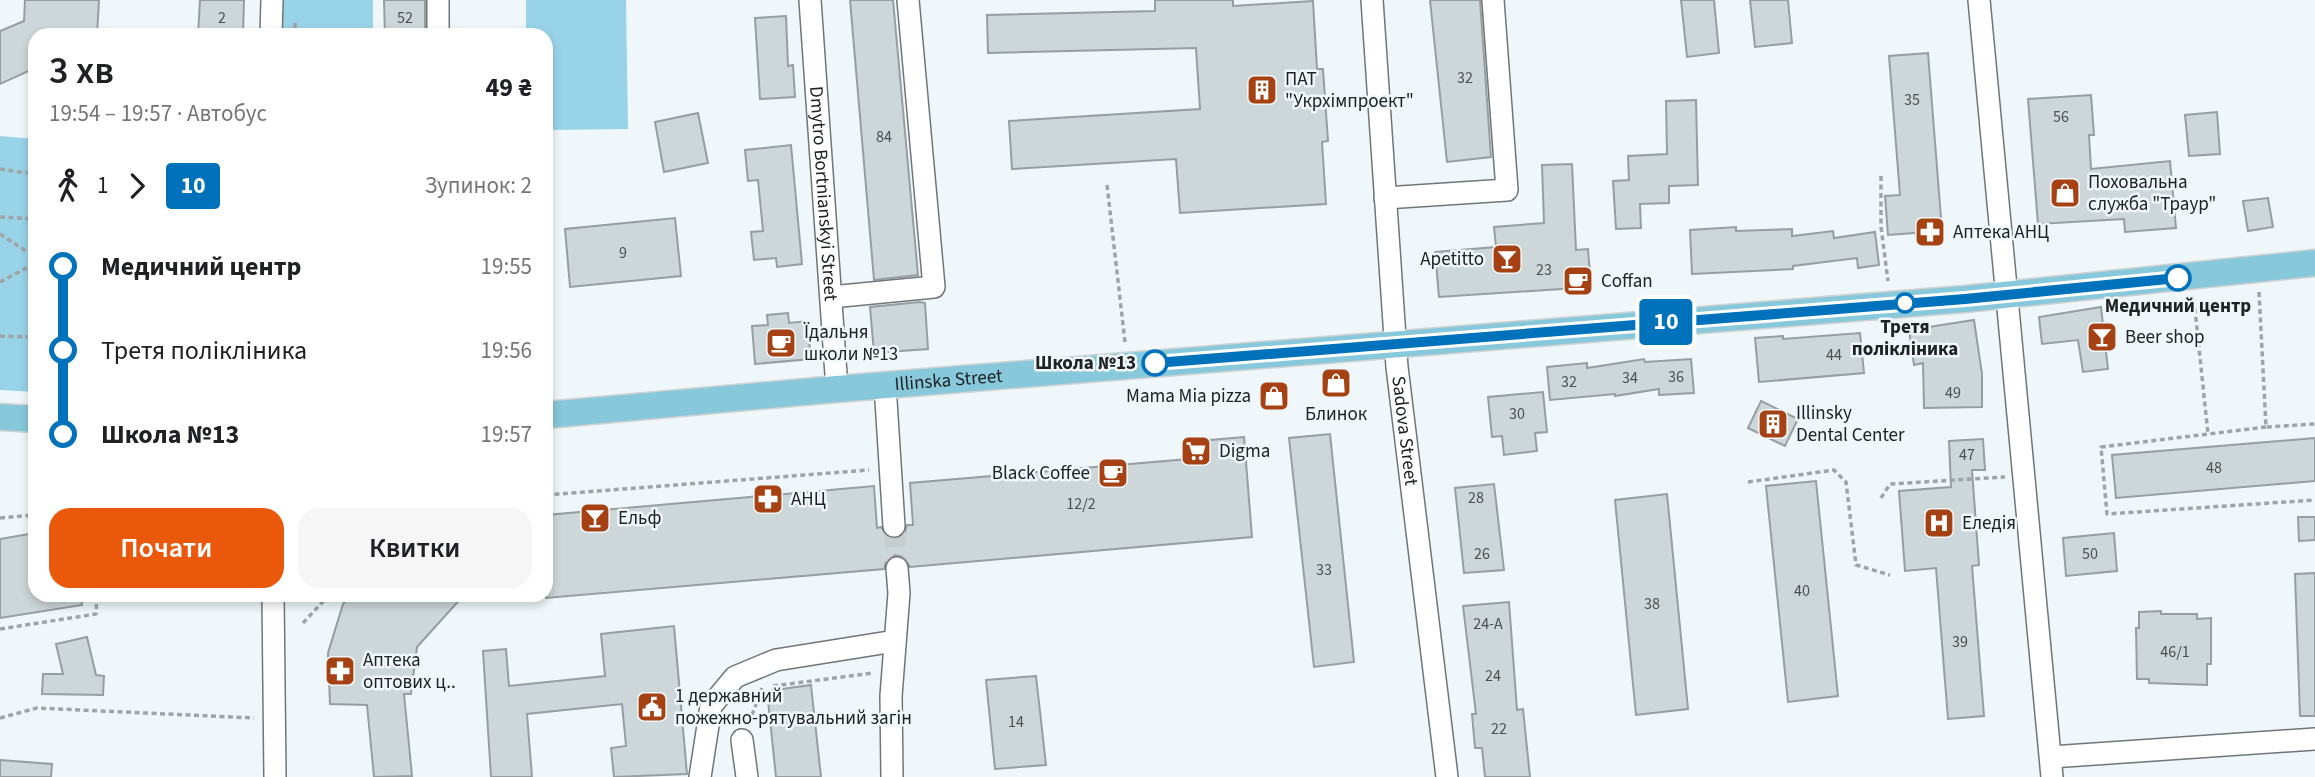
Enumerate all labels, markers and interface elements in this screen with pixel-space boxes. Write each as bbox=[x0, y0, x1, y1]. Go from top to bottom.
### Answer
house number: 2 bbox=[218, 7, 226, 29]
house number: 52 bbox=[397, 7, 413, 29]
text: 3 хв bbox=[49, 44, 114, 98]
place label: ПАТ "Укрхімпроект" bbox=[1285, 66, 1414, 115]
house number: 32 bbox=[1457, 67, 1473, 89]
text: 49 ₴ bbox=[486, 69, 532, 106]
building icon: ПАТ "Укрхімпроект" bbox=[1245, 73, 1279, 107]
street label: Dmytro Bortnianskyi Street bbox=[803, 85, 844, 302]
house number: 35 bbox=[1904, 89, 1920, 111]
text: 19:54 – 19:57 · Автобус bbox=[49, 97, 267, 130]
house number: 56 bbox=[2053, 106, 2069, 128]
house number: 84 bbox=[876, 126, 892, 148]
icon: walk bbox=[49, 167, 87, 205]
icon: forward bbox=[118, 167, 156, 205]
text: 10 bbox=[180, 168, 206, 203]
text: 1 bbox=[97, 169, 108, 202]
text: Зупинок: 2 bbox=[425, 169, 532, 202]
place label: Поховальна служба "Траур" bbox=[2088, 169, 2216, 218]
shop icon: Поховальна служба "Траур" bbox=[2048, 176, 2082, 210]
pharmacy icon: Аптека АНЦ bbox=[1913, 215, 1947, 249]
place label: Аптека АНЦ bbox=[1953, 219, 2049, 246]
house number: 9 bbox=[619, 242, 627, 264]
bar icon: Apetitto bbox=[1490, 242, 1524, 276]
place label: Apetitto bbox=[1420, 246, 1484, 273]
text: Медичний центр bbox=[101, 248, 301, 285]
text: 19:55 bbox=[481, 250, 532, 283]
house number: 23 bbox=[1536, 259, 1552, 281]
cafe icon: Coffan bbox=[1561, 264, 1595, 298]
marker: Медичний центр bbox=[2165, 265, 2191, 291]
place label: Coffan bbox=[1601, 268, 1653, 295]
marker: Третя полікліника bbox=[1895, 293, 1915, 313]
place label: Медичний центр bbox=[2105, 293, 2251, 320]
line badge: 10 bbox=[1634, 299, 1698, 345]
text: 10 bbox=[1653, 304, 1679, 339]
place label: Третя полікліника bbox=[1852, 314, 1958, 363]
place label: Їдальня школи №13 bbox=[803, 319, 898, 368]
bar icon: Beer shop bbox=[2085, 320, 2119, 354]
place label: Beer shop bbox=[2125, 324, 2205, 351]
cafe icon: Їдальня школи №13 bbox=[764, 326, 798, 360]
text: Третя полікліника bbox=[101, 332, 307, 369]
text: 19:56 bbox=[481, 334, 532, 367]
house number: 44 bbox=[1826, 344, 1842, 366]
place label: Школа №13 bbox=[1035, 350, 1136, 377]
marker: Школа №13 bbox=[1142, 350, 1168, 376]
street label: Illinska Street bbox=[894, 362, 1004, 398]
shop icon: Блинок bbox=[1319, 366, 1353, 400]
house number: 36 bbox=[1668, 366, 1684, 388]
house number: 34 bbox=[1622, 367, 1638, 389]
house number: 32 bbox=[1561, 371, 1577, 393]
street label: Sadova Street bbox=[1385, 374, 1425, 487]
shop icon: Mama Mia pizza bbox=[1257, 379, 1291, 413]
house number: 49 bbox=[1945, 382, 1961, 404]
place label: Mama Mia pizza bbox=[1126, 383, 1251, 410]
place label: Illinsky Dental Center bbox=[1796, 400, 1905, 449]
place label: Блинок bbox=[1305, 401, 1368, 428]
house number: 30 bbox=[1509, 403, 1525, 425]
building icon: Illinsky Dental Center bbox=[1756, 407, 1790, 441]
text: Школа №13 bbox=[101, 416, 239, 453]
text: 19:57 bbox=[481, 418, 532, 451]
supermarket icon: Digma bbox=[1179, 434, 1213, 468]
place label: Digma bbox=[1219, 438, 1270, 465]
house number: 47 bbox=[1959, 444, 1975, 466]
cafe icon: Black Coffee bbox=[1096, 456, 1130, 490]
house number: 48 bbox=[2206, 457, 2222, 479]
place label: Black Coffee bbox=[992, 460, 1090, 487]
pharmacy icon: АНЦ bbox=[751, 482, 785, 516]
place label: АНЦ bbox=[791, 486, 826, 513]
house number: 28 bbox=[1468, 487, 1484, 509]
house number: 12/2 bbox=[1066, 493, 1096, 515]
bar icon: Ельф bbox=[578, 501, 612, 535]
place label: Ельф bbox=[618, 505, 661, 532]
hospital icon: Еледія bbox=[1922, 506, 1956, 540]
button: Почати bbox=[49, 508, 284, 588]
button: Квитки bbox=[298, 508, 532, 588]
place label: Еледія bbox=[1962, 510, 2016, 537]
house number: 26 bbox=[1474, 543, 1490, 565]
house number: 50 bbox=[2082, 543, 2098, 565]
house number: 33 bbox=[1316, 559, 1332, 581]
house number: 40 bbox=[1794, 580, 1810, 602]
house number: 38 bbox=[1644, 593, 1660, 615]
house number: 24-А bbox=[1473, 613, 1503, 635]
house number: 39 bbox=[1952, 631, 1968, 653]
house number: 46/1 bbox=[2160, 641, 2190, 663]
place label: Аптека оптових ц.. bbox=[363, 647, 456, 696]
pharmacy icon: Аптека оптових ц.. bbox=[323, 654, 357, 688]
house number: 24 bbox=[1485, 665, 1501, 687]
place label: 1 державний пожежно-рятувальний загін bbox=[675, 683, 912, 732]
public building icon: 1 державний пожежно-рятувальний загін bbox=[635, 690, 669, 724]
house number: 14 bbox=[1008, 711, 1024, 733]
house number: 22 bbox=[1491, 718, 1507, 740]

